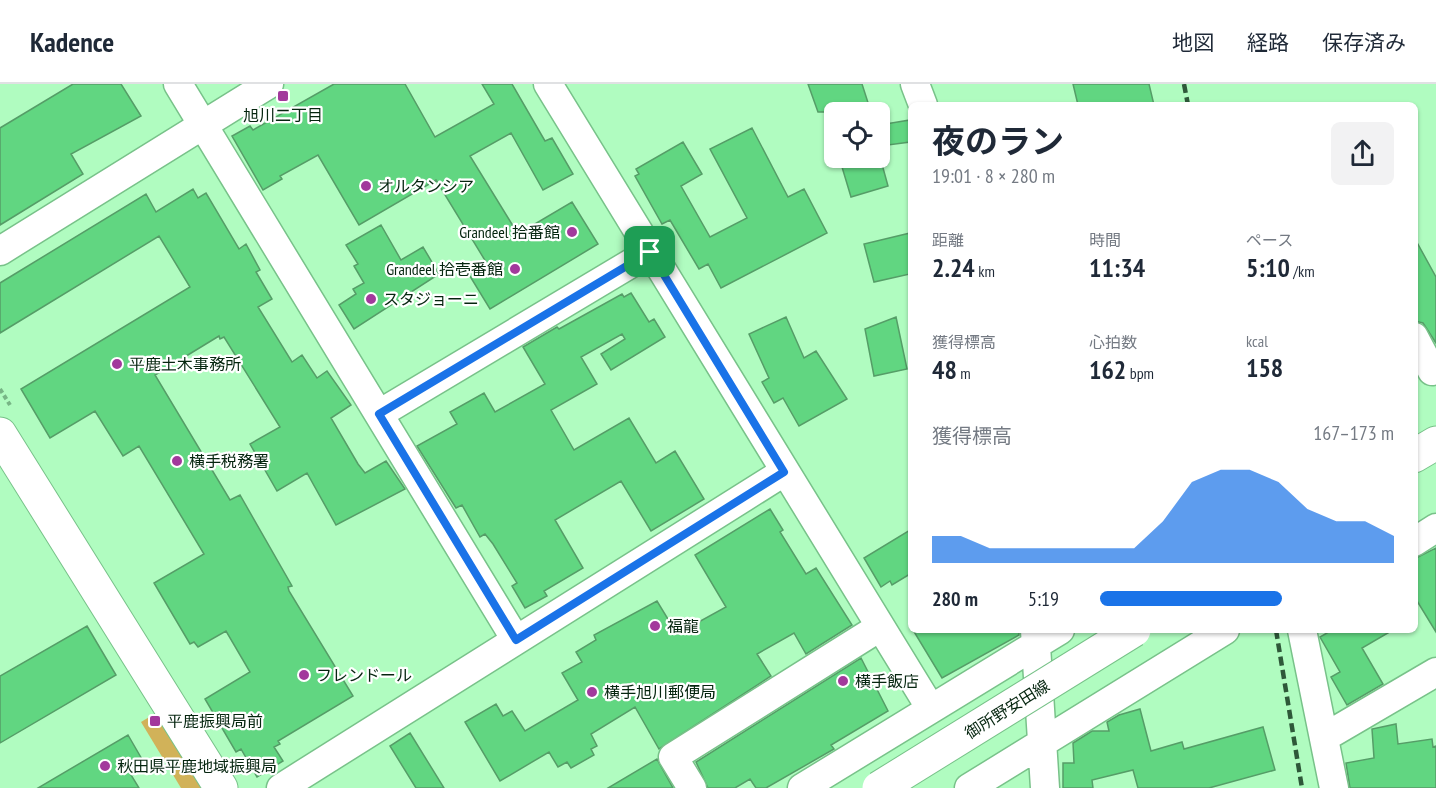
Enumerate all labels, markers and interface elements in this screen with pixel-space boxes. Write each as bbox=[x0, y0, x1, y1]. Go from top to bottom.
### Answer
text: Kadence bbox=[30, 23, 114, 60]
text: 地図 bbox=[1172, 29, 1214, 56]
text: 経路 bbox=[1247, 29, 1289, 56]
text: 保存済み bbox=[1322, 29, 1406, 56]
marker: 旭川二丁目 bbox=[276, 89, 290, 103]
map controls bbox=[824, 102, 890, 168]
button: locate bbox=[824, 102, 890, 168]
place label: 旭川二丁目 bbox=[243, 105, 323, 125]
text: 夜のラン bbox=[932, 119, 1064, 162]
button: share bbox=[1331, 122, 1394, 185]
text: 19:01 · 8 × 280 m bbox=[932, 163, 1055, 189]
place label: オルタンシア bbox=[378, 176, 474, 196]
marker: オルタンシア bbox=[359, 179, 373, 193]
place label: Grandeel 拾番館 bbox=[459, 222, 560, 242]
marker: Grandeel 拾番館 bbox=[565, 225, 579, 239]
pin bbox=[624, 226, 675, 277]
text: 距離 bbox=[932, 230, 964, 250]
text: 時間 bbox=[1089, 230, 1121, 250]
text: ペース bbox=[1246, 230, 1293, 250]
icon: arrive bbox=[633, 235, 666, 268]
text: 2.24 bbox=[932, 251, 975, 284]
text: 11:34 bbox=[1089, 251, 1145, 284]
text: 5:10 bbox=[1246, 251, 1290, 284]
place label: Grandeel 拾壱番館 bbox=[386, 259, 503, 279]
text: km bbox=[975, 261, 995, 281]
text: /km bbox=[1290, 261, 1315, 281]
marker: Grandeel 拾壱番館 bbox=[508, 262, 522, 276]
place label: スタジョーニ bbox=[383, 289, 479, 309]
marker: スタジョーニ bbox=[364, 292, 378, 306]
text: kcal bbox=[1246, 331, 1268, 351]
text: 獲得標高 bbox=[932, 332, 996, 352]
text: 心拍数 bbox=[1089, 332, 1137, 352]
text: 158 bbox=[1246, 351, 1283, 384]
text: 48 bbox=[932, 353, 957, 386]
text: 162 bbox=[1089, 353, 1126, 386]
place label: 平鹿土木事務所 bbox=[129, 354, 241, 374]
marker: 平鹿土木事務所 bbox=[110, 357, 124, 371]
text: m bbox=[957, 363, 971, 383]
text: bpm bbox=[1126, 363, 1154, 383]
text: 167–173 m bbox=[1313, 420, 1394, 446]
text: 獲得標高 bbox=[932, 423, 1012, 449]
place label: 横手税務署 bbox=[189, 451, 269, 471]
marker: 横手税務署 bbox=[170, 454, 184, 468]
text: 280 m bbox=[932, 586, 978, 612]
text: 5:19 bbox=[1028, 586, 1059, 612]
place label: 福龍 bbox=[667, 616, 699, 636]
marker: 福龍 bbox=[648, 619, 662, 633]
place label: フレンドール bbox=[316, 665, 412, 685]
marker: フレンドール bbox=[297, 668, 311, 682]
place label: 横手飯店 bbox=[855, 671, 919, 691]
marker: 横手飯店 bbox=[836, 674, 850, 688]
street label: 御所野安田線 bbox=[961, 675, 1053, 743]
place label: 横手旭川郵便局 bbox=[604, 682, 716, 702]
marker: 横手旭川郵便局 bbox=[585, 685, 599, 699]
place label: 平鹿振興局前 bbox=[167, 711, 263, 731]
marker: 平鹿振興局前 bbox=[148, 714, 162, 728]
place label: 秋田県平鹿地域振興局 bbox=[117, 756, 277, 776]
marker: 秋田県平鹿地域振興局 bbox=[98, 759, 112, 773]

